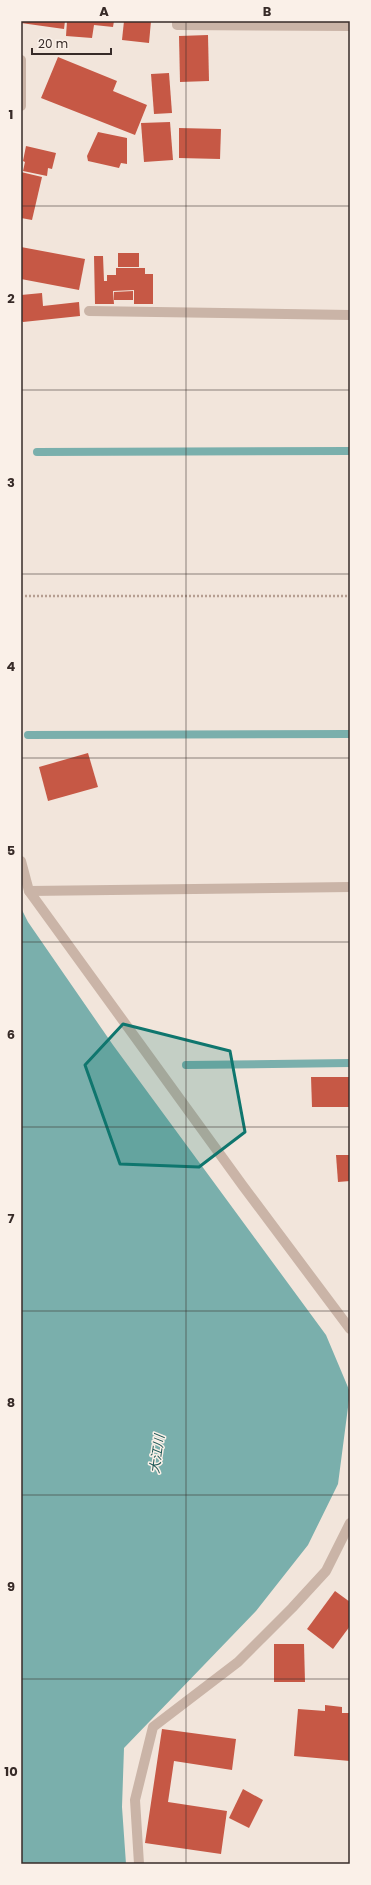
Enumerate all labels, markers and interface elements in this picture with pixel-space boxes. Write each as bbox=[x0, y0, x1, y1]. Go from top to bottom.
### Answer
text: A bbox=[99, 2, 109, 21]
text: B bbox=[263, 2, 272, 21]
scale bar bbox=[32, 30, 111, 56]
text: 20 m bbox=[38, 35, 68, 52]
text: 1 bbox=[9, 105, 13, 124]
text: 2 bbox=[7, 289, 15, 308]
text: 3 bbox=[7, 473, 15, 492]
text: 4 bbox=[7, 657, 16, 676]
text: 5 bbox=[7, 841, 15, 860]
text: 6 bbox=[7, 1025, 15, 1044]
text: 7 bbox=[8, 1209, 15, 1228]
text: 8 bbox=[7, 1393, 15, 1412]
water label: 大江川 bbox=[145, 1431, 169, 1475]
text: 9 bbox=[7, 1577, 15, 1596]
text: 10 bbox=[4, 1762, 18, 1781]

